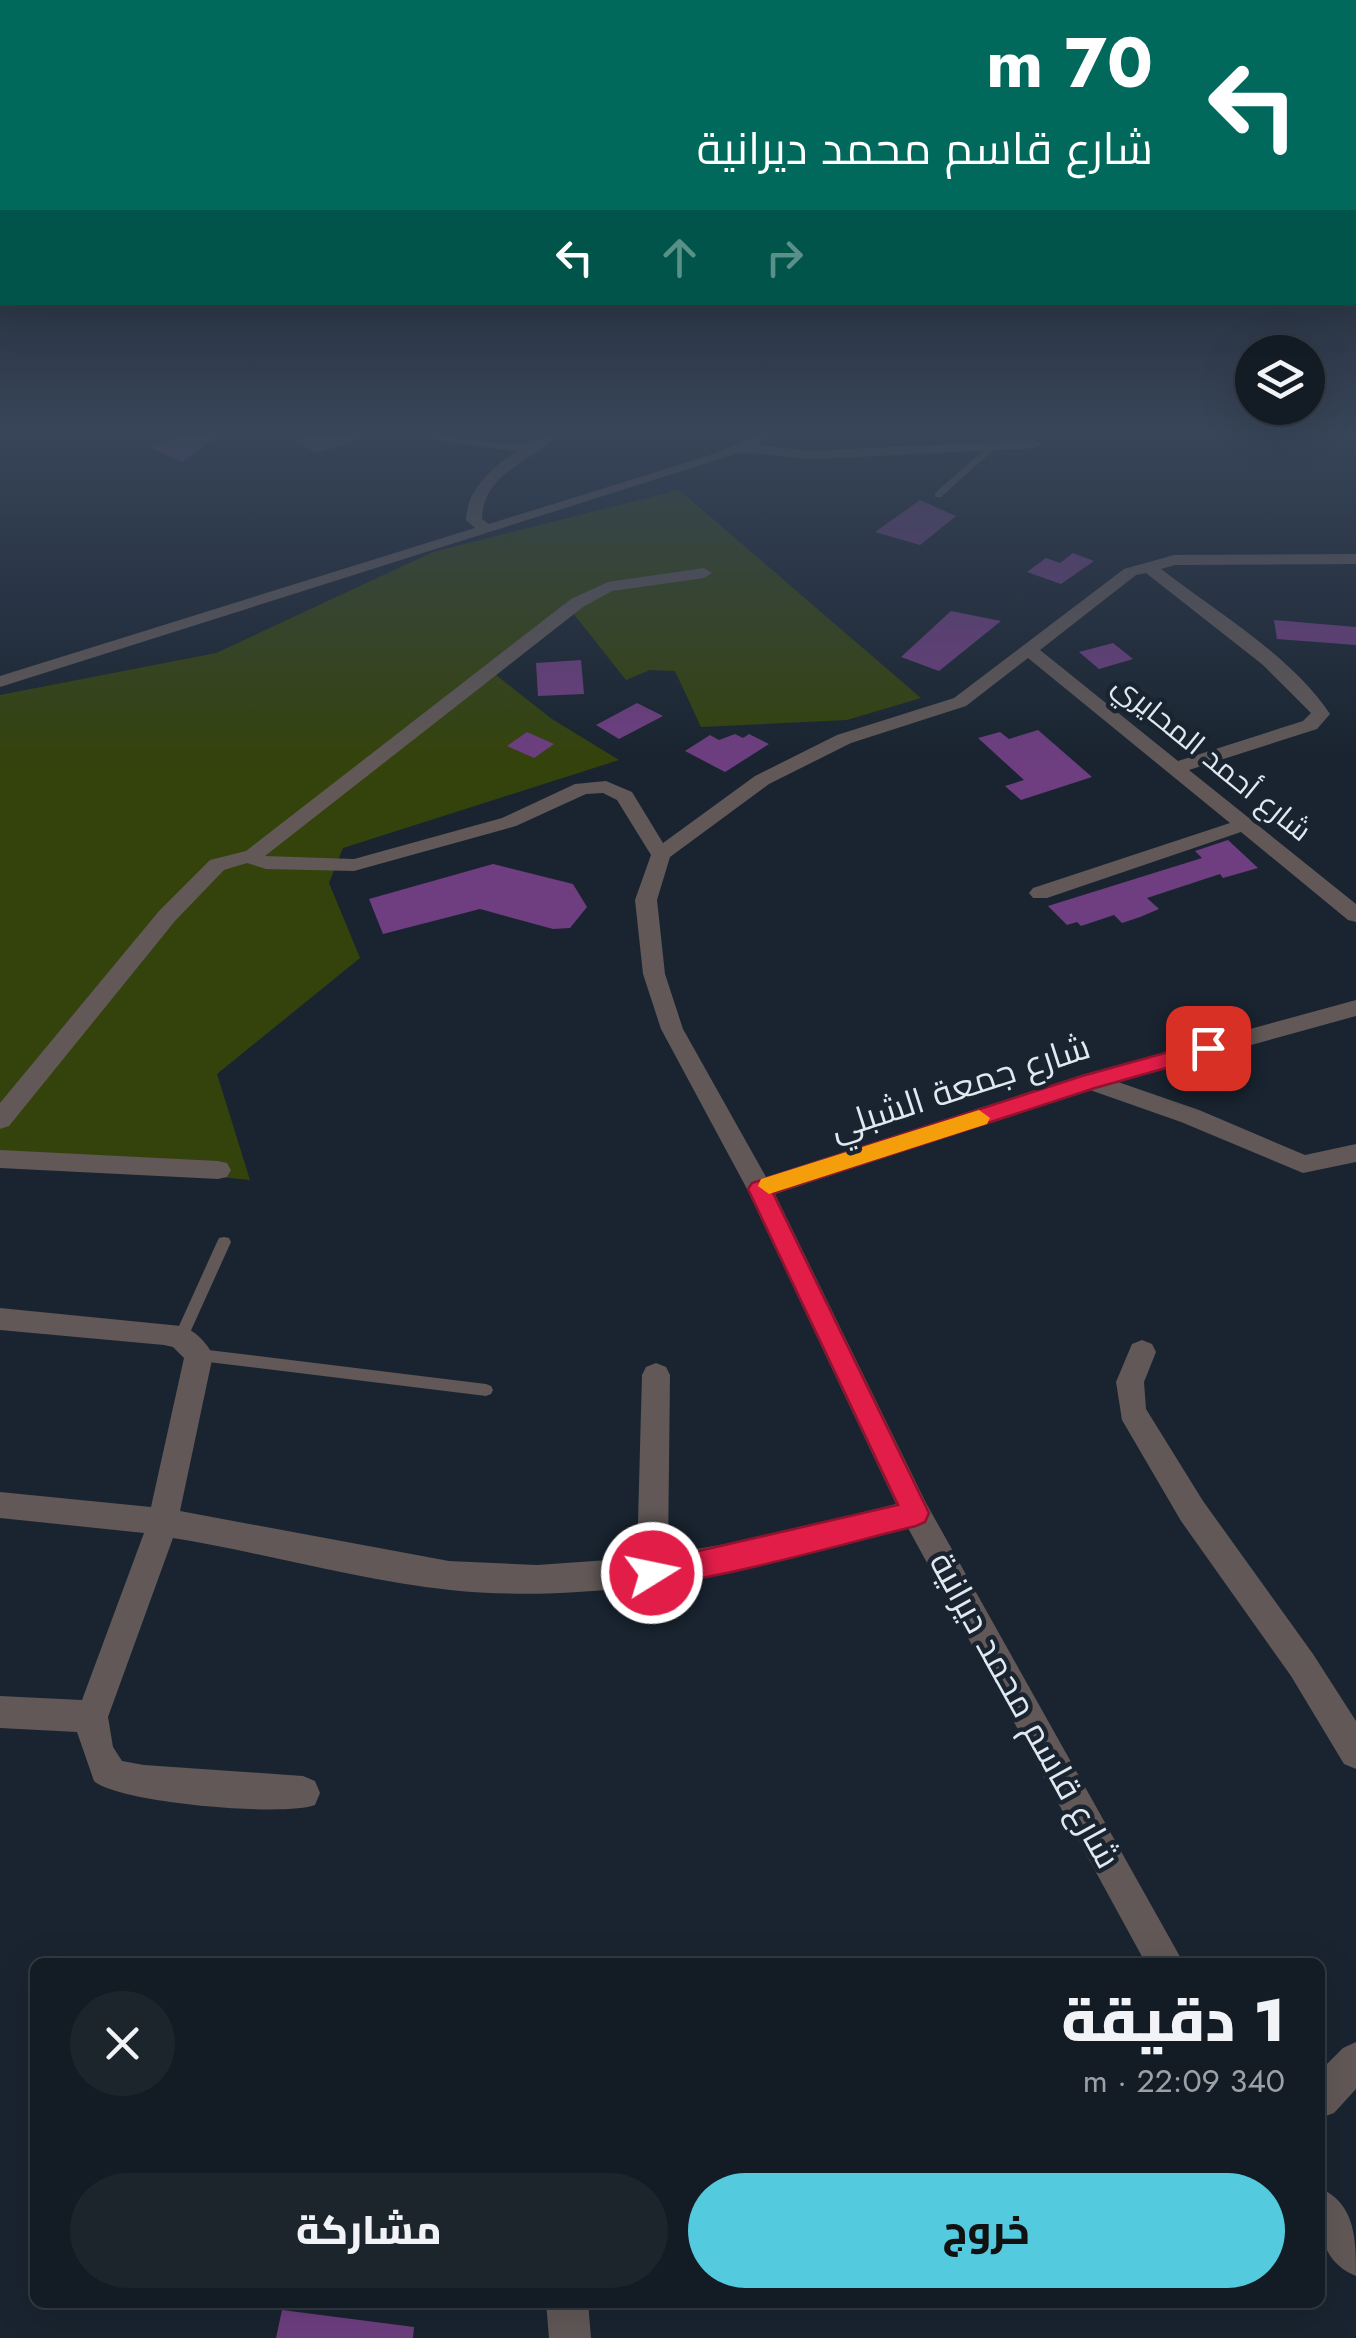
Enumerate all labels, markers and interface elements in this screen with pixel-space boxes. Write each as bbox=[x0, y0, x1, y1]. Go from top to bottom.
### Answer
text: 70 m bbox=[986, 12, 1153, 113]
icon: left bbox=[1188, 40, 1318, 170]
text: شارع قاسم محمد ديرانية bbox=[697, 116, 1153, 181]
icon: left bbox=[547, 230, 602, 285]
icon: ahead bbox=[652, 230, 707, 285]
icon: right bbox=[757, 230, 812, 285]
map controls bbox=[1235, 335, 1325, 425]
button: layers bbox=[1235, 335, 1325, 425]
street label: شارع أحمد المحايري bbox=[1103, 664, 1321, 853]
pin bbox=[1166, 1006, 1251, 1091]
street label: شارع جمعة الشبلي bbox=[824, 1021, 1097, 1154]
icon: arrive bbox=[1181, 1021, 1236, 1076]
position arrow bbox=[600, 1521, 704, 1625]
street label: شارع قاسم محمد ديرانية bbox=[917, 1543, 1133, 1877]
text: 1 دقيقة bbox=[1061, 1977, 1285, 2064]
button: close bbox=[70, 1991, 175, 2096]
text: 340 m · 22:09 bbox=[1083, 2058, 1285, 2104]
button: مشاركة bbox=[70, 2173, 668, 2288]
button: خروج bbox=[688, 2173, 1285, 2288]

